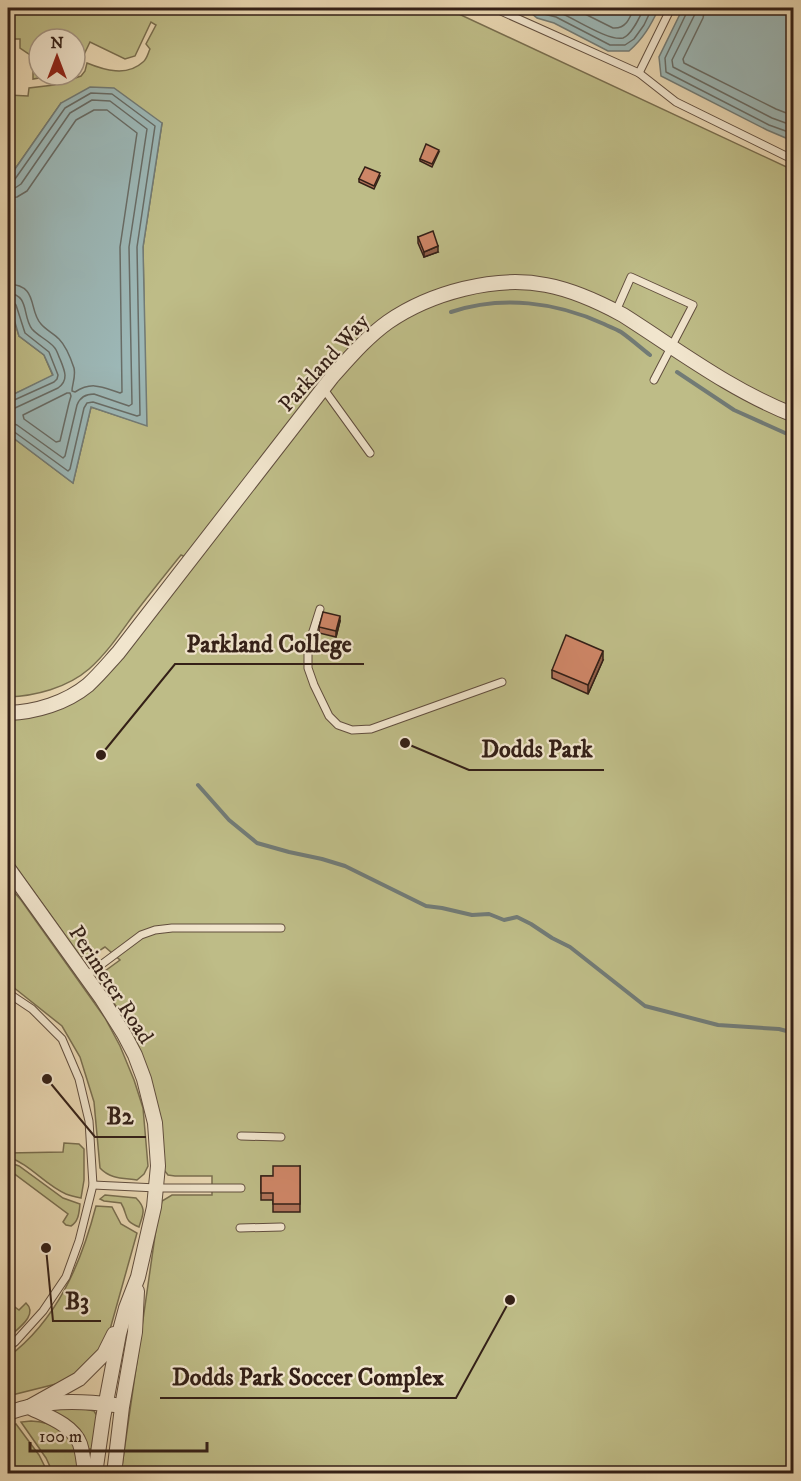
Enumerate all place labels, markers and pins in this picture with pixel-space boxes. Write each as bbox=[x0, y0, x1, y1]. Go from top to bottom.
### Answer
callout: Parkland College bbox=[175, 622, 364, 664]
callout: Dodds Park bbox=[469, 728, 604, 770]
callout: B2 bbox=[95, 1095, 146, 1137]
callout: B3 bbox=[53, 1279, 101, 1321]
callout: Dodds Park Soccer Complex bbox=[160, 1356, 456, 1398]

